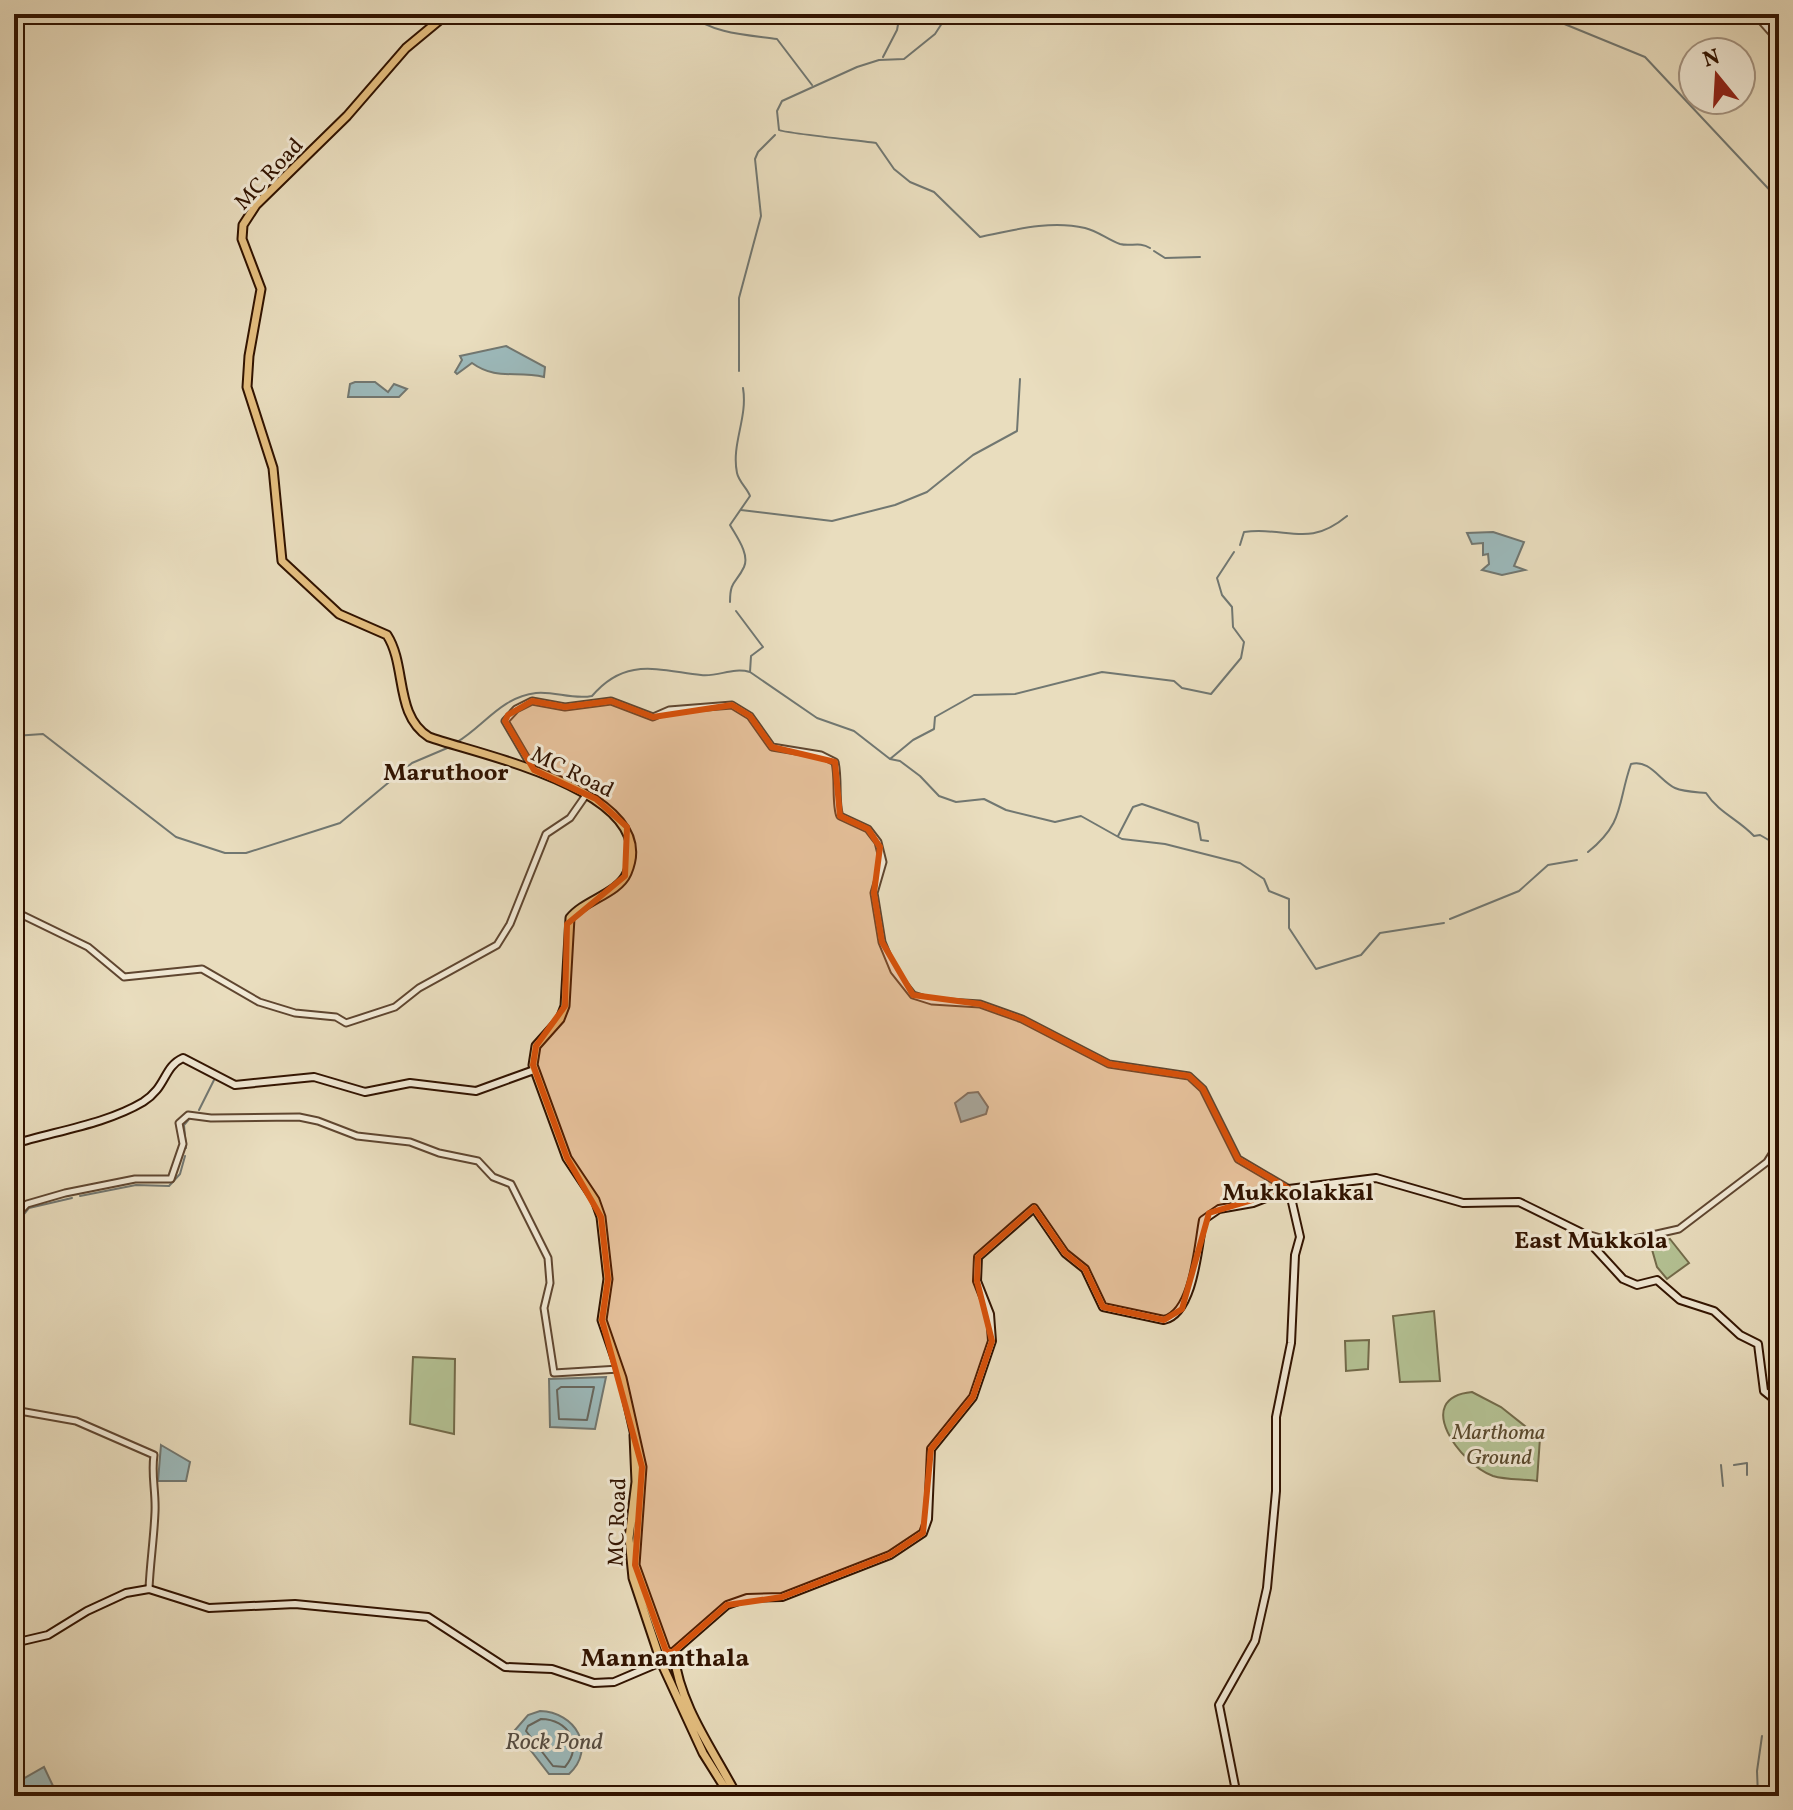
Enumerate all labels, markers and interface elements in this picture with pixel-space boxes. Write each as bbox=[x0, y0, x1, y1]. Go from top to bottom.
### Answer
north arrow bbox=[1677, 36, 1757, 116]
text: N bbox=[1699, 42, 1724, 77]
street label: MC Road bbox=[228, 132, 311, 218]
street label: MC Road bbox=[525, 740, 619, 807]
district label: Maruthoor bbox=[383, 757, 509, 791]
district label: Mukkolakkal bbox=[1222, 1177, 1374, 1211]
district label: East Mukkola bbox=[1514, 1225, 1668, 1259]
park label: Marthoma Ground bbox=[1451, 1418, 1546, 1474]
street label: MC Road bbox=[601, 1477, 636, 1567]
district label: Mannanthala bbox=[581, 1641, 749, 1677]
water label: Rock Pond bbox=[505, 1726, 604, 1760]

